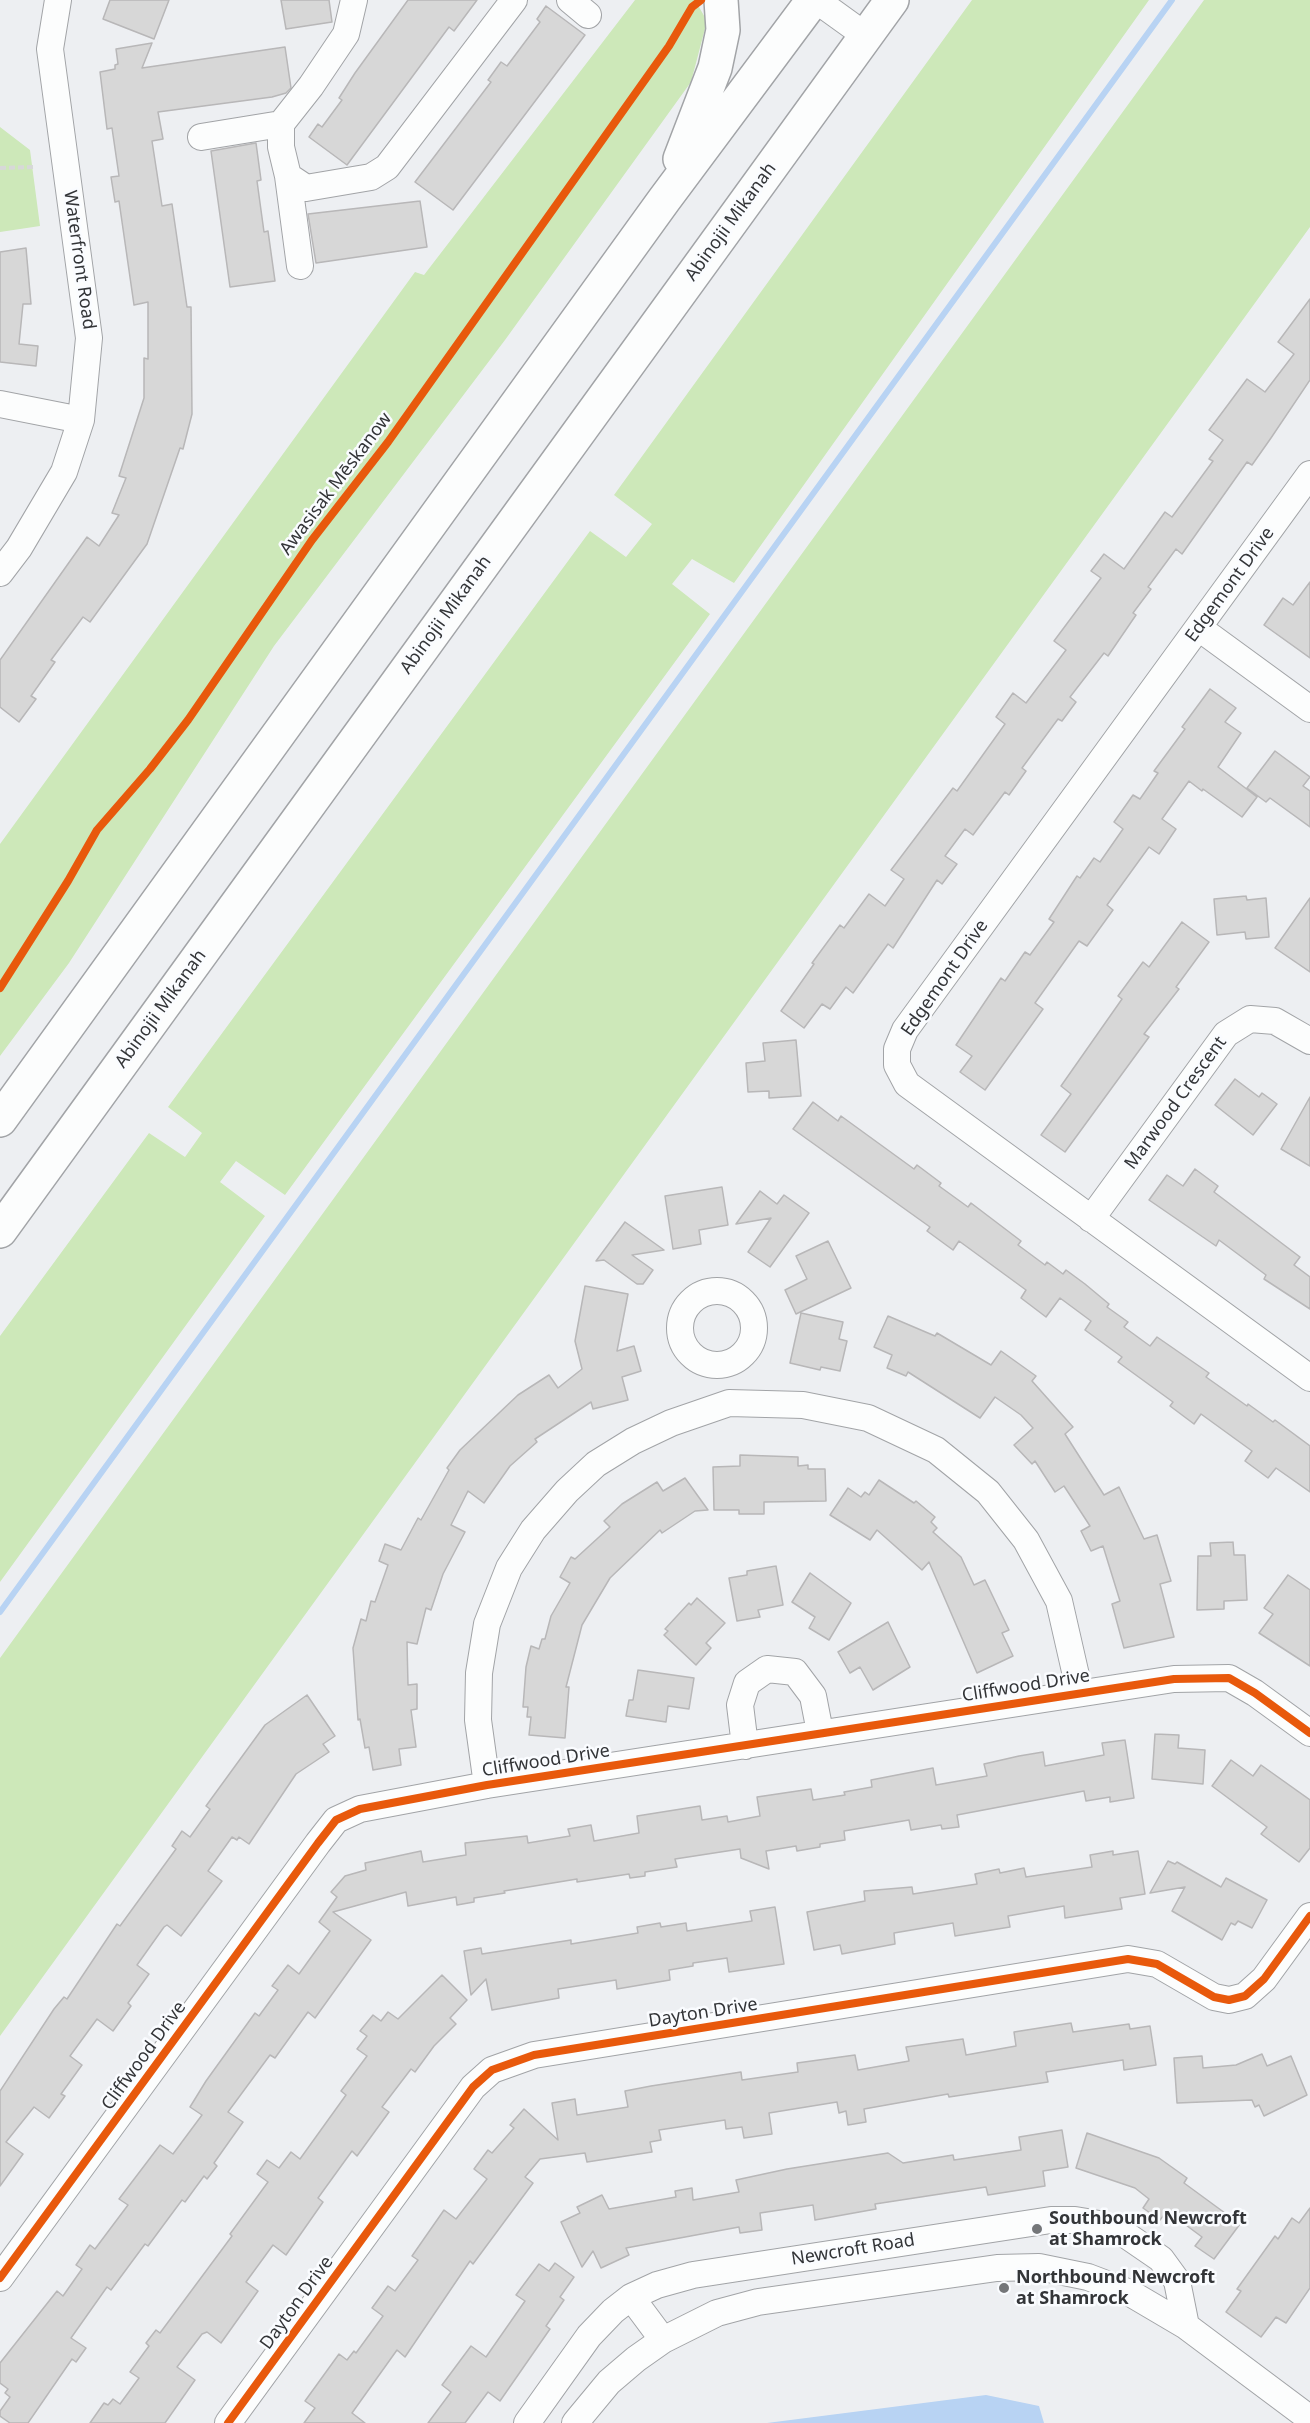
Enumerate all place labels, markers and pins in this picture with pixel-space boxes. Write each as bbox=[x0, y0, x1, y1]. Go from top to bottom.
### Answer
place label: Southbound Newcroft at Shamrock bbox=[1049, 2208, 1247, 2250]
marker: Southbound Newcroft at Shamrock bbox=[1030, 2222, 1044, 2236]
place label: Northbound Newcroft at Shamrock bbox=[1016, 2267, 1215, 2310]
marker: Northbound Newcroft at Shamrock bbox=[997, 2281, 1011, 2295]

